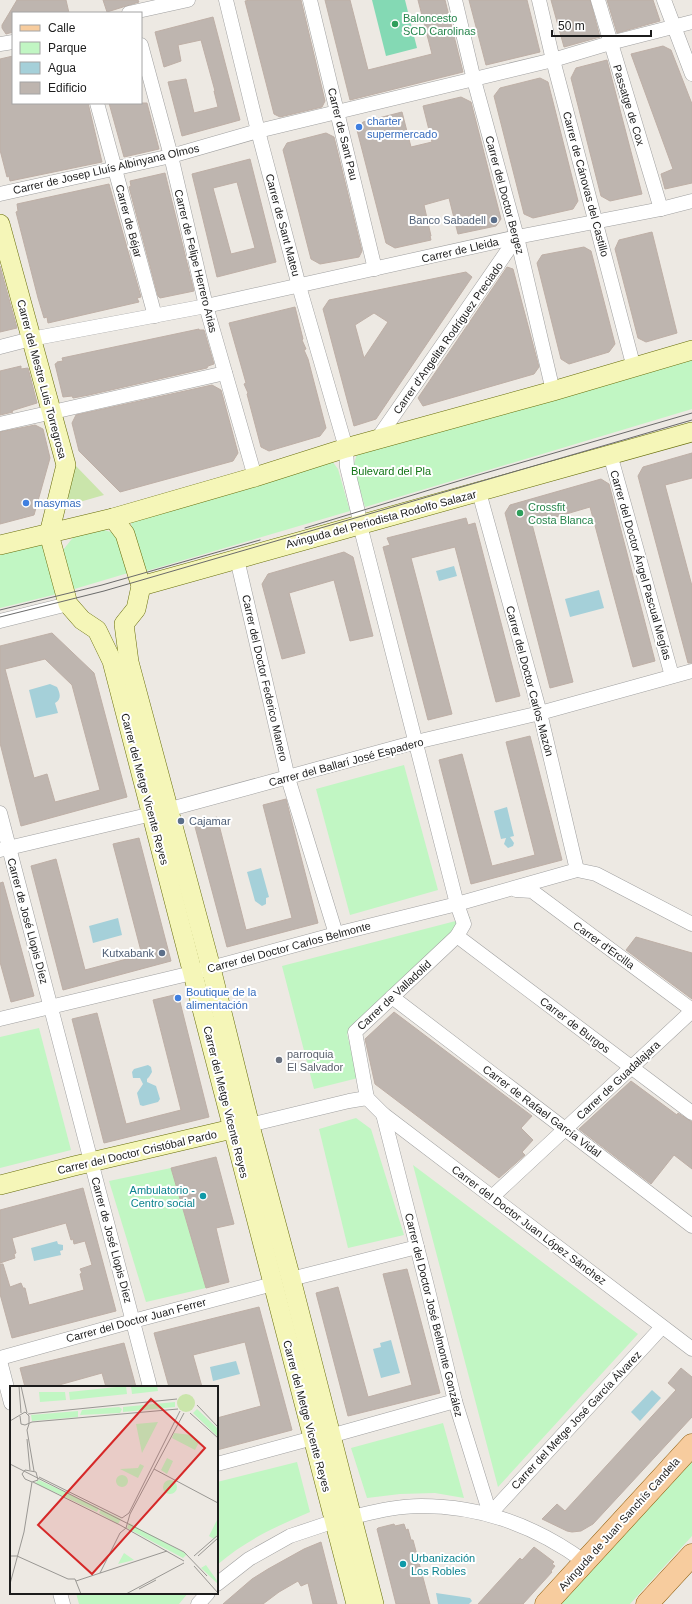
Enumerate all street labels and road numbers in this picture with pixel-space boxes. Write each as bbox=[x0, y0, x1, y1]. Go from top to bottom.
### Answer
street label: Passatge de Cox bbox=[611, 63, 647, 147]
street label: Carrer de Sant Pau bbox=[326, 87, 360, 181]
street label: Carrer de Cánovas del Castillo bbox=[561, 110, 611, 258]
street label: Carrer del Doctor Bergez bbox=[483, 134, 527, 256]
street label: Carrer de Josep Lluís Albinyana Olmos bbox=[12, 142, 201, 196]
street label: Carrer de Sant Mateu bbox=[264, 172, 302, 278]
street label: Carrer de Béjar bbox=[113, 183, 145, 259]
street label: Carrer de Felipe Herrero Arias bbox=[172, 188, 220, 334]
street label: Carrer de Lleida bbox=[420, 235, 501, 265]
street label: Carrer d'Angelita Rodríguez Preciado bbox=[391, 260, 505, 416]
street label: Carrer del Mestre Luis Torregrosa bbox=[15, 298, 69, 461]
street label: Carrer del Doctor Ángel Pascual Megías bbox=[608, 469, 674, 662]
street label: Avinguda del Periodista Rodolfo Salazar bbox=[284, 488, 478, 550]
street label: Carrer del Doctor Federico Manero bbox=[240, 594, 290, 762]
street label: Carrer del Doctor Carlos Mazón bbox=[504, 604, 556, 758]
street label: Carrer del Metge Vicente Reyes bbox=[119, 712, 171, 867]
street label: Carrer del Ballarí José Espadero bbox=[267, 736, 425, 788]
street label: Carrer de José Llopis Díez bbox=[5, 857, 51, 985]
street label: Carrer del Doctor Carlos Belmonte bbox=[206, 919, 372, 975]
street label: Carrer d'Ercilla bbox=[571, 919, 638, 972]
street label: Carrer de Valladolid bbox=[355, 958, 433, 1032]
street label: Carrer de Burgos bbox=[538, 995, 613, 1055]
street label: Carrer del Metge Vicente Reyes bbox=[201, 1025, 251, 1180]
street label: Carrer de Guadalajara bbox=[574, 1038, 663, 1122]
street label: Carrer de Rafael García Vidal bbox=[481, 1063, 603, 1159]
street label: Carrer del Doctor Cristóbal Pardo bbox=[56, 1128, 218, 1176]
street label: Carrer del Doctor Juan López Sánchez bbox=[449, 1163, 609, 1287]
street label: Carrer de José Llopis Díez bbox=[89, 1176, 135, 1304]
street label: Carrer del Doctor José Belmonte González bbox=[403, 1212, 465, 1418]
street label: Carrer del Doctor Juan Ferrer bbox=[65, 1295, 208, 1344]
street label: Carrer del Metge Vicente Reyes bbox=[281, 1339, 333, 1494]
street label: Carrer del Metge José García Álvarez bbox=[509, 1348, 643, 1492]
street label: Avinguda de Juan Sanchís Candela bbox=[556, 1454, 682, 1593]

